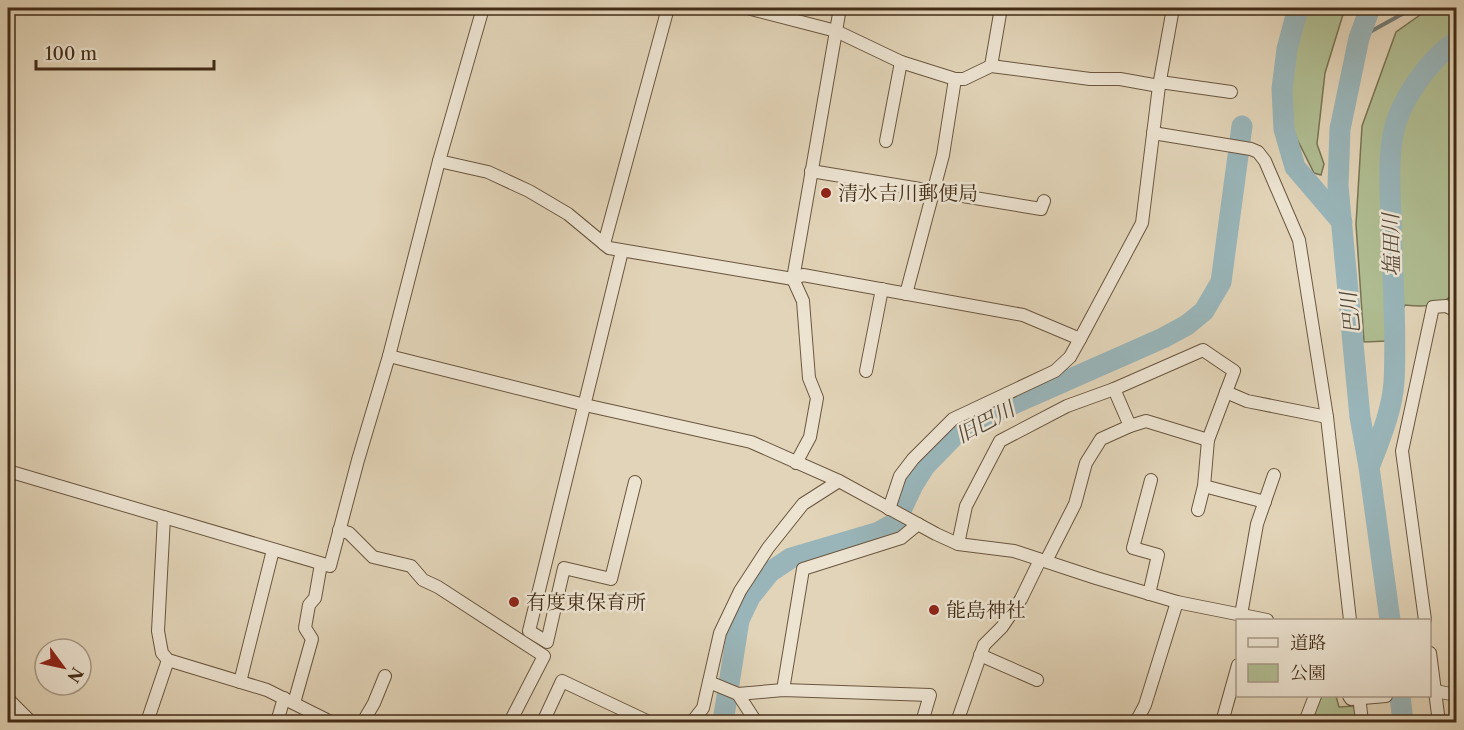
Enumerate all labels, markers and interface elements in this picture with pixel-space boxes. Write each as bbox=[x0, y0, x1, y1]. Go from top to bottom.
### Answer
scale bar bbox=[36, 33, 214, 71]
text: 100 m bbox=[45, 43, 97, 65]
place label: 清水吉川郵便局 bbox=[838, 181, 978, 205]
marker: 清水吉川郵便局 bbox=[819, 186, 833, 200]
water label: 塩田川 bbox=[1378, 211, 1404, 277]
water label: 巴川 bbox=[1335, 289, 1365, 335]
water label: 旧巴川 bbox=[951, 395, 1020, 448]
place label: 有度東保育所 bbox=[526, 590, 646, 614]
marker: 有度東保育所 bbox=[507, 595, 521, 609]
place label: 能島神社 bbox=[946, 598, 1026, 622]
marker: 能島神社 bbox=[927, 603, 941, 617]
legend bbox=[1236, 619, 1431, 697]
text: 道路 bbox=[1290, 632, 1326, 654]
north arrow bbox=[33, 637, 93, 697]
text: 公園 bbox=[1290, 662, 1326, 684]
text: N bbox=[63, 664, 88, 687]

